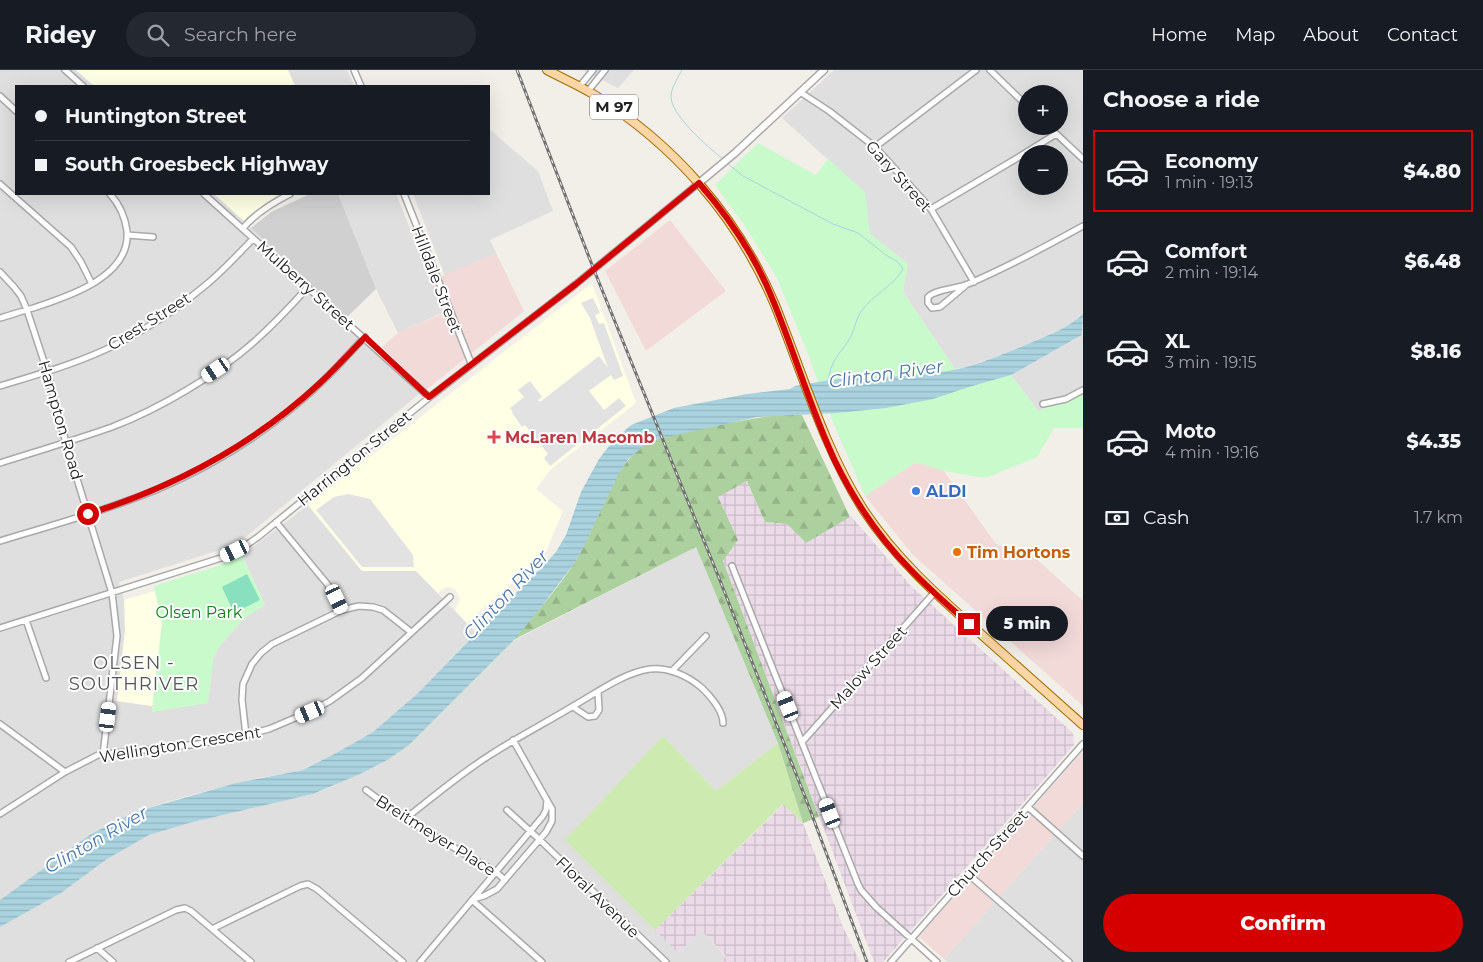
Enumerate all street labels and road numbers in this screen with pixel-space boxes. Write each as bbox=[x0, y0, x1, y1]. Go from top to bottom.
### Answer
road number: M 97 bbox=[590, 94, 638, 120]
street label: Gary Street bbox=[862, 137, 936, 216]
street label: Hilldale Street bbox=[407, 223, 466, 336]
street label: Mulberry Street bbox=[253, 237, 359, 334]
street label: Crest Street bbox=[104, 288, 195, 354]
street label: Hampton Road bbox=[34, 358, 87, 482]
street label: Harrington Street bbox=[294, 406, 415, 510]
street label: Malow Street bbox=[826, 621, 911, 713]
street label: Wellington Crescent bbox=[98, 722, 263, 767]
street label: Breitmeyer Place bbox=[372, 791, 499, 880]
street label: Church Street bbox=[943, 805, 1032, 901]
street label: Floral Avenue bbox=[552, 853, 643, 942]

